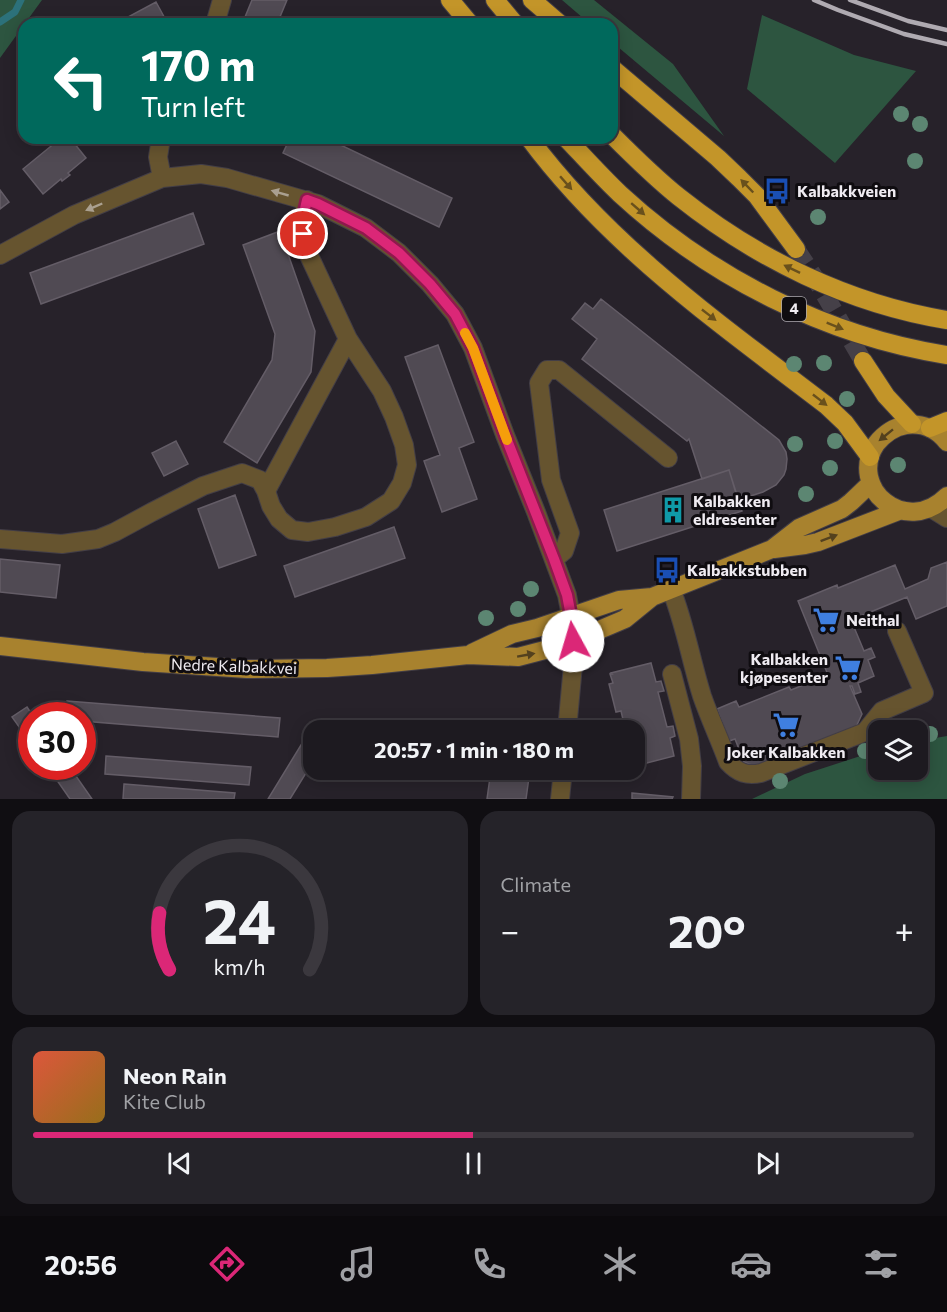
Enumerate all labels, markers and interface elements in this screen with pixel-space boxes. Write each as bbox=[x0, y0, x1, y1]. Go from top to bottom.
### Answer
text: 170 m bbox=[141, 38, 255, 90]
icon: left bbox=[42, 42, 120, 120]
text: Turn left bbox=[141, 90, 245, 123]
one-way arrow bbox=[559, 176, 573, 191]
bus stop icon: Kalbakkveien bbox=[762, 176, 792, 206]
one-way arrow bbox=[740, 179, 754, 194]
place label: Kalbakkveien bbox=[797, 181, 896, 200]
one-way arrow bbox=[271, 188, 289, 197]
one-way arrow bbox=[630, 202, 646, 215]
one-way arrow bbox=[85, 203, 103, 212]
pin bbox=[277, 208, 328, 259]
icon: arrive bbox=[286, 217, 319, 250]
one-way arrow bbox=[783, 265, 801, 275]
road number: 4 bbox=[782, 297, 806, 321]
one-way arrow bbox=[702, 308, 717, 320]
one-way arrow bbox=[826, 321, 844, 331]
one-way arrow bbox=[812, 394, 827, 406]
one-way arrow bbox=[878, 429, 894, 441]
place label: Kalbakken eldresenter bbox=[693, 491, 777, 528]
building icon: Kalbakken eldresenter bbox=[658, 495, 688, 525]
one-way arrow bbox=[820, 532, 838, 542]
bus stop icon: Kalbakkstubben bbox=[652, 555, 682, 585]
place label: Kalbakkstubben bbox=[687, 560, 807, 579]
supermarket icon: Neithal bbox=[811, 605, 841, 635]
position arrow bbox=[541, 609, 605, 673]
place label: Neithal bbox=[846, 610, 900, 629]
place label: Kalbakken kjøpesenter bbox=[740, 649, 828, 686]
one-way arrow bbox=[517, 650, 536, 659]
supermarket icon: Kalbakken kjøpesenter bbox=[833, 653, 863, 683]
street label: Nedre Kalbakkvei bbox=[171, 654, 297, 677]
speed limit sign: 30 bbox=[18, 702, 96, 780]
supermarket icon: Joker Kalbakken bbox=[771, 710, 801, 740]
map controls bbox=[868, 720, 928, 780]
button: layers bbox=[868, 720, 928, 780]
text: 20:57 · 1 min · 180 m bbox=[374, 736, 574, 763]
place label: Joker Kalbakken bbox=[726, 742, 846, 761]
text: Climate bbox=[501, 872, 571, 896]
text: 24 bbox=[203, 881, 276, 957]
text: 20° bbox=[668, 902, 746, 957]
text: − bbox=[501, 909, 519, 950]
text: + bbox=[895, 909, 914, 950]
text: km/h bbox=[214, 953, 266, 979]
text: Neon Rain bbox=[123, 1062, 227, 1089]
text: Kite Club bbox=[123, 1089, 206, 1113]
icon: previous bbox=[163, 1147, 196, 1180]
icon: pause bbox=[457, 1147, 490, 1180]
icon: next bbox=[751, 1147, 784, 1180]
icon: directions bbox=[206, 1243, 248, 1285]
icon: music bbox=[337, 1243, 379, 1285]
icon: phone bbox=[468, 1243, 510, 1285]
icon: climate bbox=[599, 1243, 641, 1285]
icon: car bbox=[730, 1243, 772, 1285]
icon: filters bbox=[860, 1243, 902, 1285]
text: 20:56 bbox=[44, 1248, 117, 1281]

